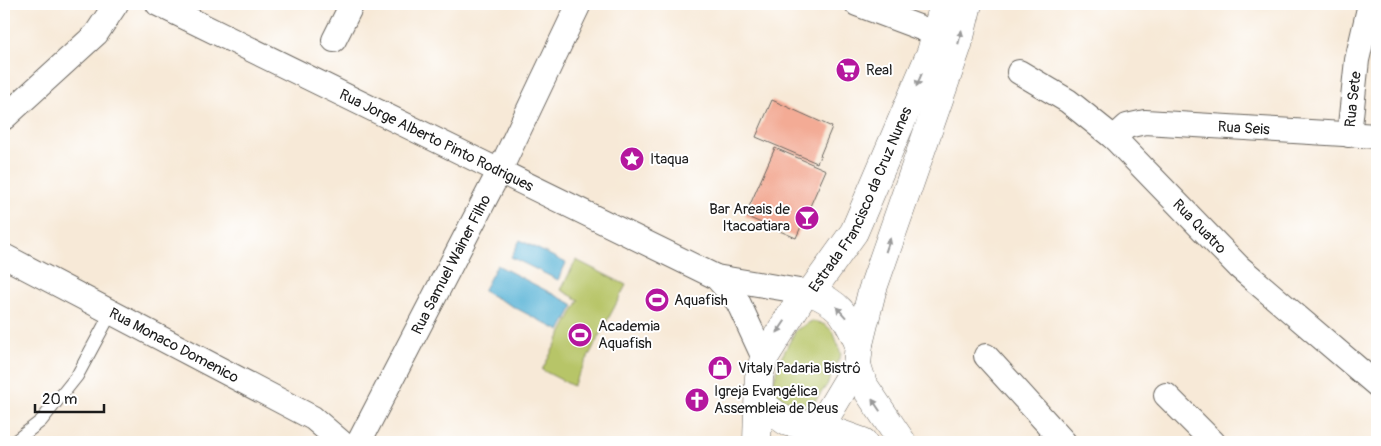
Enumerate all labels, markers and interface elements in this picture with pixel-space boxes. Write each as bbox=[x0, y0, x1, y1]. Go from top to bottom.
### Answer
one-way arrow bbox=[956, 29, 964, 44]
supermarket icon: Real bbox=[835, 57, 861, 83]
place label: Real bbox=[866, 61, 893, 80]
street label: Rua Sete bbox=[1341, 70, 1366, 128]
one-way arrow bbox=[915, 73, 923, 87]
street label: Rua Jorge Alberto Pinto Rodrigues bbox=[336, 85, 537, 196]
street label: Estrada Francisco da Cruz Nunes bbox=[805, 104, 917, 296]
street label: Rua Seis bbox=[1217, 117, 1270, 140]
place icon: Itaqua bbox=[619, 146, 645, 172]
place label: Itaqua bbox=[650, 150, 689, 169]
street label: Rua Samuel Wainer Filho bbox=[407, 192, 496, 338]
street label: Rua Quatro bbox=[1168, 195, 1230, 258]
place label: Bar Areais de Itacoatiara bbox=[709, 200, 791, 236]
bar icon: Bar Areais de Itacoatiara bbox=[794, 205, 820, 231]
one-way arrow bbox=[884, 237, 892, 252]
sports icon: Aquafish bbox=[644, 287, 670, 313]
place label: Aquafish bbox=[674, 291, 728, 310]
street label: Rua Monaco Domenico bbox=[106, 304, 242, 387]
one-way arrow bbox=[836, 306, 847, 318]
place label: Academia Aquafish bbox=[598, 317, 660, 353]
one-way arrow bbox=[776, 320, 786, 334]
sports icon: Academia Aquafish bbox=[567, 322, 593, 348]
shop icon: Vitaly Padaria Bistrô bbox=[707, 355, 733, 381]
place label: Vitaly Padaria Bistrô bbox=[738, 359, 861, 378]
scale bar bbox=[35, 381, 104, 413]
place label: Igreja Evangélica Assembleia de Deus bbox=[714, 382, 838, 418]
church icon: Igreja Evangélica Assembleia de Deus bbox=[684, 387, 710, 413]
text: 20 m bbox=[42, 390, 77, 409]
one-way arrow bbox=[871, 399, 881, 412]

